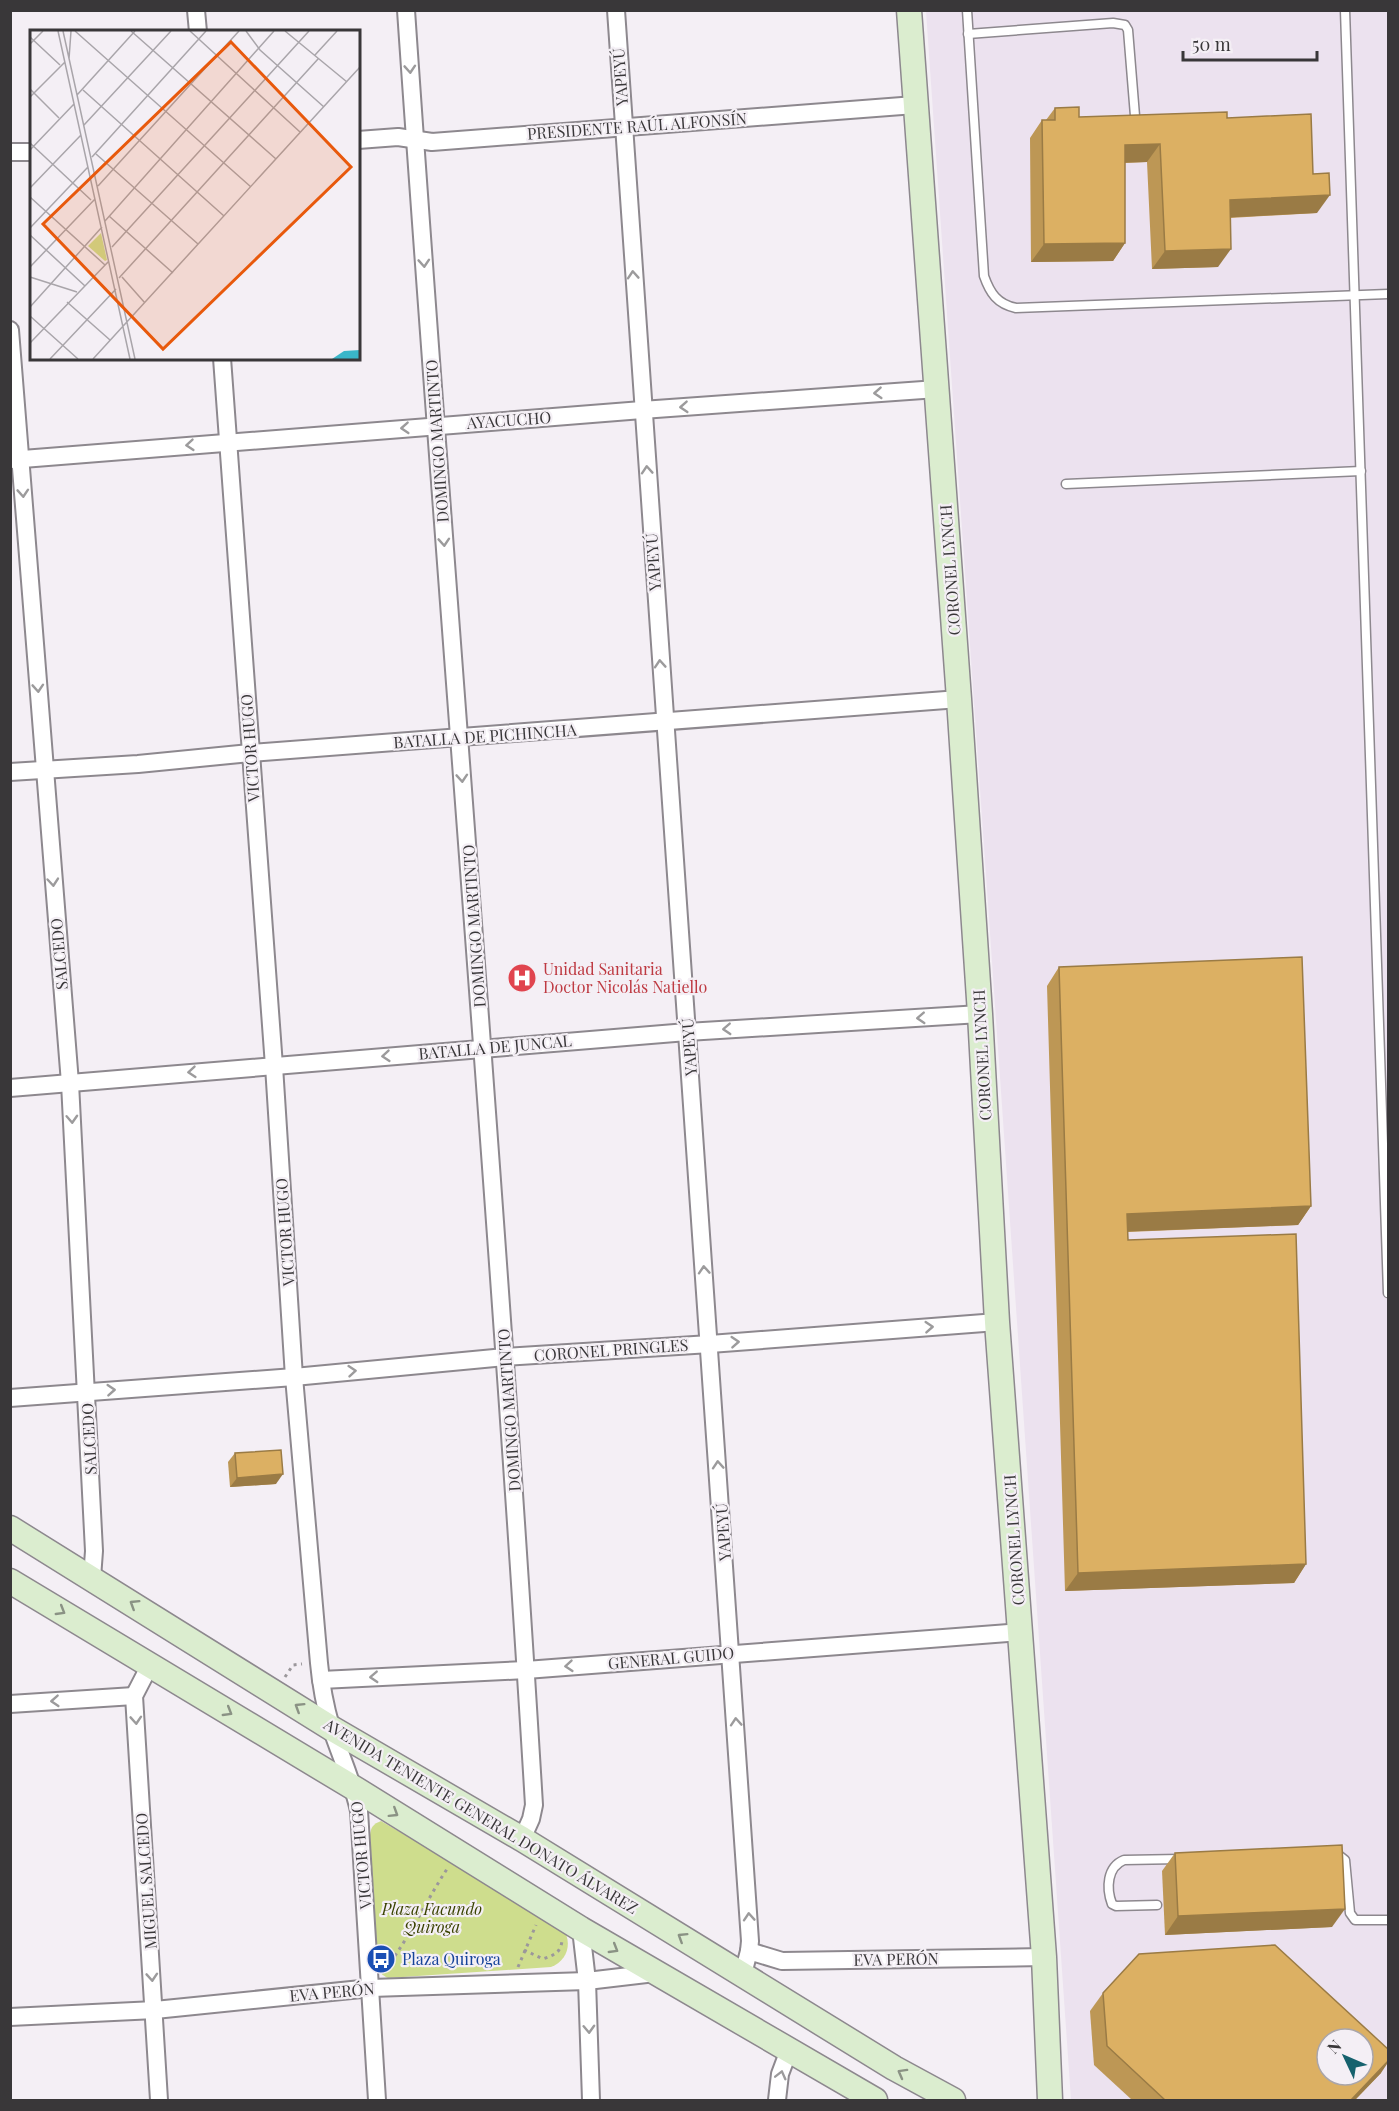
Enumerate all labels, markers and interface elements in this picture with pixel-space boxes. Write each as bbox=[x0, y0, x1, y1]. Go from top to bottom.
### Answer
scale bar bbox=[1183, 24, 1316, 62]
inset map bbox=[30, 30, 360, 360]
text: 50 m bbox=[1192, 32, 1231, 56]
street label: YAPEYÚ bbox=[607, 47, 632, 108]
one-way arrow bbox=[404, 64, 417, 73]
street label: PRESIDENTE RAÚL ALFONSÍN bbox=[526, 107, 748, 144]
one-way arrow bbox=[417, 259, 430, 268]
one-way arrow bbox=[627, 271, 640, 280]
street label: DOMINGO MARTINTO bbox=[420, 359, 453, 523]
one-way arrow bbox=[874, 387, 883, 400]
one-way arrow bbox=[679, 400, 688, 413]
street label: AYACUCHO bbox=[465, 406, 552, 433]
one-way arrow bbox=[401, 421, 410, 434]
one-way arrow bbox=[186, 438, 195, 451]
one-way arrow bbox=[640, 465, 653, 474]
one-way arrow bbox=[16, 489, 29, 498]
street label: CORONEL LYNCH bbox=[934, 504, 965, 636]
street label: YAPEYÚ bbox=[640, 532, 665, 593]
one-way arrow bbox=[437, 537, 450, 546]
one-way arrow bbox=[654, 660, 667, 669]
one-way arrow bbox=[31, 683, 44, 692]
street label: VICTOR HUGO bbox=[235, 693, 264, 804]
street label: BATALLA DE PICHINCHA bbox=[393, 719, 578, 752]
one-way arrow bbox=[455, 773, 468, 782]
street label: DOMINGO MARTINTO bbox=[457, 844, 490, 1008]
one-way arrow bbox=[46, 878, 59, 887]
street label: SALCEDO bbox=[45, 917, 72, 991]
place label: Unidad Sanitaria Doctor Nicolás Natiello bbox=[543, 958, 708, 997]
hospital icon: Unidad Sanitaria Doctor Nicolás Natiello bbox=[506, 962, 538, 994]
street label: CORONEL LYNCH bbox=[968, 989, 995, 1121]
one-way arrow bbox=[917, 1011, 926, 1024]
street label: YAPEYÚ bbox=[676, 1017, 701, 1078]
one-way arrow bbox=[722, 1023, 731, 1036]
street label: BATALLA DE JUNCAL bbox=[418, 1029, 572, 1064]
one-way arrow bbox=[381, 1049, 390, 1062]
one-way arrow bbox=[187, 1066, 196, 1079]
one-way arrow bbox=[65, 1114, 78, 1123]
street label: VICTOR HUGO bbox=[270, 1177, 299, 1288]
one-way arrow bbox=[698, 1266, 711, 1275]
one-way arrow bbox=[925, 1321, 934, 1334]
street label: DOMINGO MARTINTO bbox=[492, 1328, 525, 1492]
street label: CORONEL PRINGLES bbox=[533, 1334, 689, 1365]
one-way arrow bbox=[730, 1336, 739, 1349]
one-way arrow bbox=[348, 1365, 357, 1378]
one-way arrow bbox=[106, 1384, 115, 1397]
street label: SALCEDO bbox=[76, 1402, 101, 1475]
one-way arrow bbox=[712, 1460, 725, 1469]
street label: CORONEL LYNCH bbox=[998, 1474, 1029, 1606]
street label: YAPEYÚ bbox=[710, 1502, 735, 1563]
one-way arrow bbox=[129, 1600, 140, 1611]
one-way arrow bbox=[55, 1604, 65, 1616]
street label: GENERAL GUIDO bbox=[607, 1642, 735, 1673]
one-way arrow bbox=[564, 1659, 573, 1672]
one-way arrow bbox=[370, 1671, 379, 1684]
one-way arrow bbox=[50, 1694, 59, 1707]
one-way arrow bbox=[295, 1703, 306, 1714]
one-way arrow bbox=[222, 1704, 232, 1716]
street label: AVENIDA TENIENTE GENERAL DONATO ÁLVAREZ bbox=[320, 1713, 642, 1918]
one-way arrow bbox=[129, 1715, 142, 1724]
one-way arrow bbox=[730, 1718, 743, 1727]
street label: VICTOR HUGO bbox=[345, 1800, 376, 1911]
one-way arrow bbox=[388, 1806, 398, 1818]
street label: MIGUEL SALCEDO bbox=[130, 1812, 161, 1950]
park label: Plaza Facundo Quiroga bbox=[381, 1898, 482, 1937]
one-way arrow bbox=[742, 1912, 755, 1921]
one-way arrow bbox=[678, 1933, 688, 1945]
one-way arrow bbox=[608, 1941, 618, 1953]
bus stop icon: Plaza Quiroga bbox=[365, 1943, 397, 1975]
street label: EVA PERÓN bbox=[853, 1947, 939, 1970]
place label: Plaza Quiroga bbox=[402, 1948, 501, 1969]
one-way arrow bbox=[146, 1973, 159, 1982]
street label: EVA PERÓN bbox=[289, 1977, 375, 2006]
one-way arrow bbox=[583, 2025, 595, 2034]
north arrow bbox=[1315, 2027, 1375, 2087]
text: N bbox=[1322, 2034, 1346, 2058]
one-way arrow bbox=[897, 2069, 908, 2080]
one-way arrow bbox=[774, 2070, 787, 2080]

